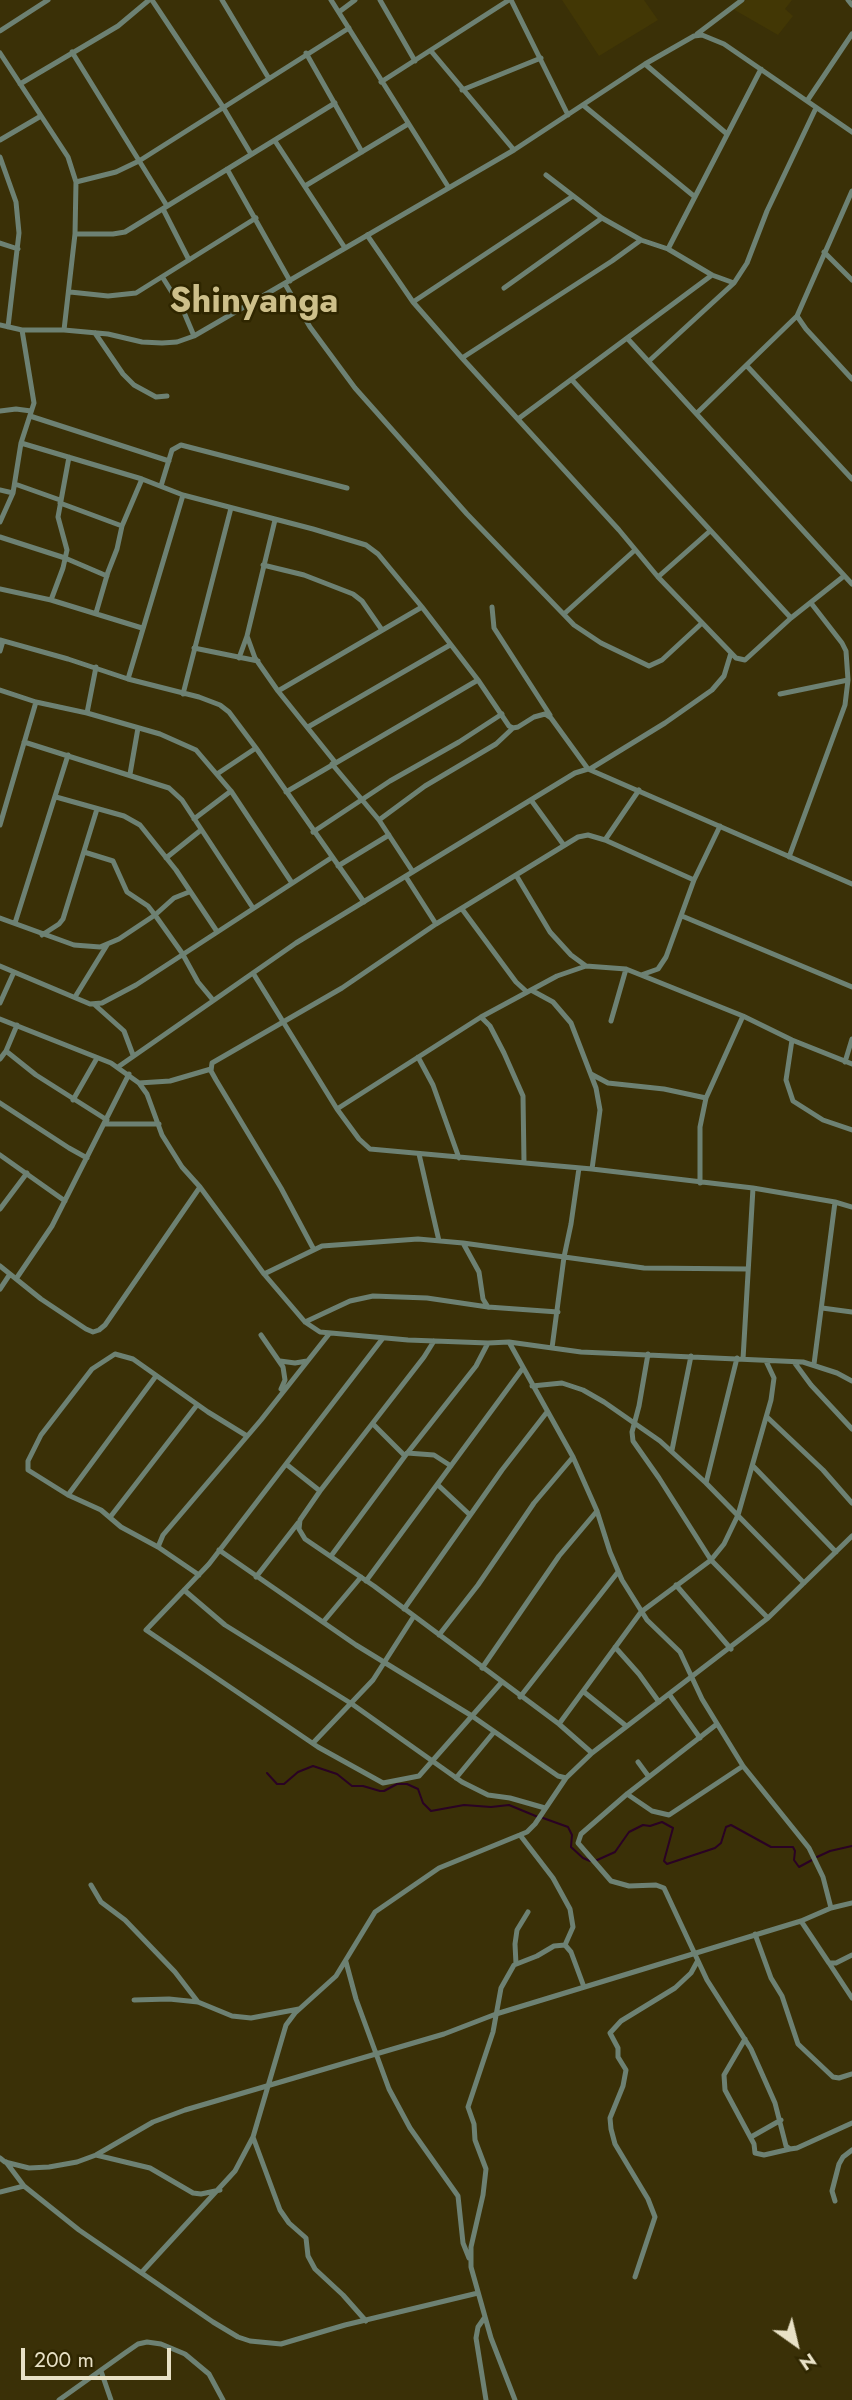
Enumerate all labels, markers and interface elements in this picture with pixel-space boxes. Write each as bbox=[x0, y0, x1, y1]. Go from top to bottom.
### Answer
district label: Shinyanga bbox=[170, 283, 338, 325]
north arrow bbox=[761, 2309, 831, 2379]
scale bar bbox=[24, 2334, 175, 2378]
text: 200 m bbox=[34, 2345, 94, 2375]
text: N bbox=[794, 2346, 822, 2377]

